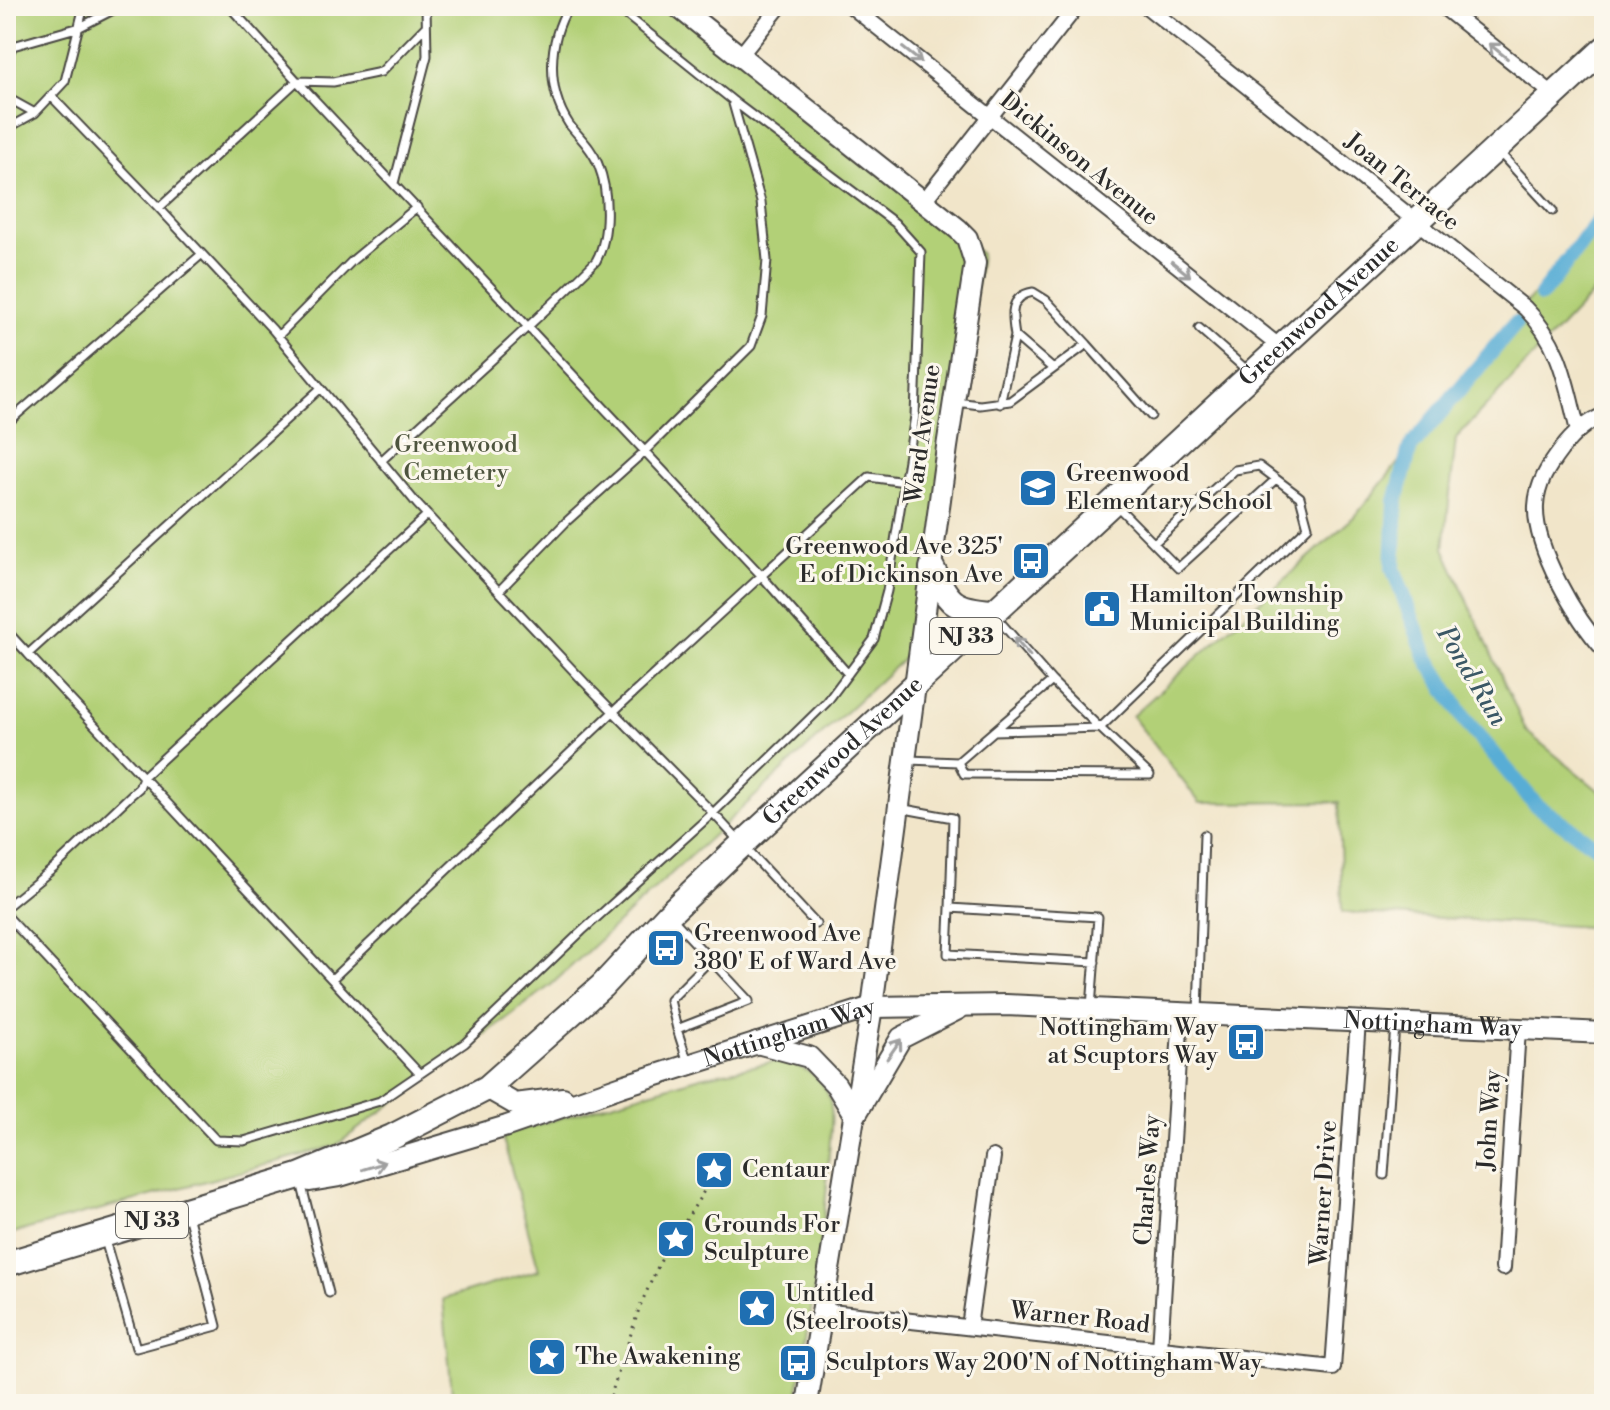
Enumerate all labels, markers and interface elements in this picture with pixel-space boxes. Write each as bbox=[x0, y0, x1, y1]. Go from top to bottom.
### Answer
one-way arrow bbox=[1488, 42, 1509, 59]
one-way arrow bbox=[901, 46, 922, 63]
street label: Dickinson Avenue bbox=[993, 86, 1165, 232]
street label: Joan Terrace bbox=[1338, 126, 1466, 238]
street label: Greenwood Avenue bbox=[1233, 230, 1406, 393]
one-way arrow bbox=[1170, 260, 1191, 277]
street label: Ward Avenue bbox=[898, 362, 948, 507]
park label: Greenwood Cemetery bbox=[394, 430, 518, 488]
place label: Greenwood Elementary School bbox=[1066, 459, 1272, 517]
school or university icon: Greenwood Elementary School bbox=[1017, 467, 1059, 509]
place label: Greenwood Ave 325' E of Dickinson Ave bbox=[785, 532, 1003, 590]
bus stop icon: Greenwood Ave 325' E of Dickinson Ave bbox=[1010, 540, 1052, 582]
place label: Hamilton Township Municipal Building bbox=[1130, 580, 1344, 638]
public building icon: Hamilton Township Municipal Building bbox=[1081, 588, 1123, 630]
road number: NJ 33 bbox=[930, 618, 1002, 654]
water label: Pond Run bbox=[1429, 619, 1514, 732]
one-way arrow bbox=[1013, 637, 1031, 657]
street label: Greenwood Avenue bbox=[757, 670, 929, 833]
place label: Greenwood Ave 380' E of Ward Ave bbox=[694, 919, 897, 977]
bus stop icon: Greenwood Ave 380' E of Ward Ave bbox=[645, 927, 687, 969]
street label: Nottingham Way bbox=[699, 992, 879, 1074]
street label: Nottingham Way bbox=[1343, 1006, 1523, 1044]
place label: Nottingham Way at Scuptors Way bbox=[1039, 1013, 1218, 1071]
bus stop icon: Nottingham Way at Scuptors Way bbox=[1225, 1021, 1267, 1063]
one-way arrow bbox=[886, 1039, 902, 1061]
street label: John Way bbox=[1471, 1068, 1509, 1173]
street label: Charles Way bbox=[1128, 1113, 1168, 1247]
street label: Warner Drive bbox=[1304, 1119, 1344, 1268]
place icon: Centaur bbox=[693, 1149, 735, 1191]
place label: Centaur bbox=[742, 1155, 830, 1185]
one-way arrow bbox=[360, 1158, 386, 1173]
road number: NJ 33 bbox=[116, 1202, 188, 1238]
place label: Grounds For Sculpture bbox=[704, 1210, 840, 1268]
place icon: Grounds For Sculpture bbox=[655, 1218, 697, 1260]
place label: Untitled (Steelroots) bbox=[785, 1279, 909, 1337]
place icon: Untitled (Steelroots) bbox=[736, 1287, 778, 1329]
street label: Warner Road bbox=[1008, 1296, 1152, 1340]
place icon: The Awakening bbox=[526, 1336, 568, 1378]
place label: The Awakening bbox=[575, 1342, 741, 1372]
bus stop icon: Sculptors Way 200'N of Nottingham Way bbox=[777, 1342, 819, 1384]
place label: Sculptors Way 200'N of Nottingham Way bbox=[826, 1348, 1262, 1378]

